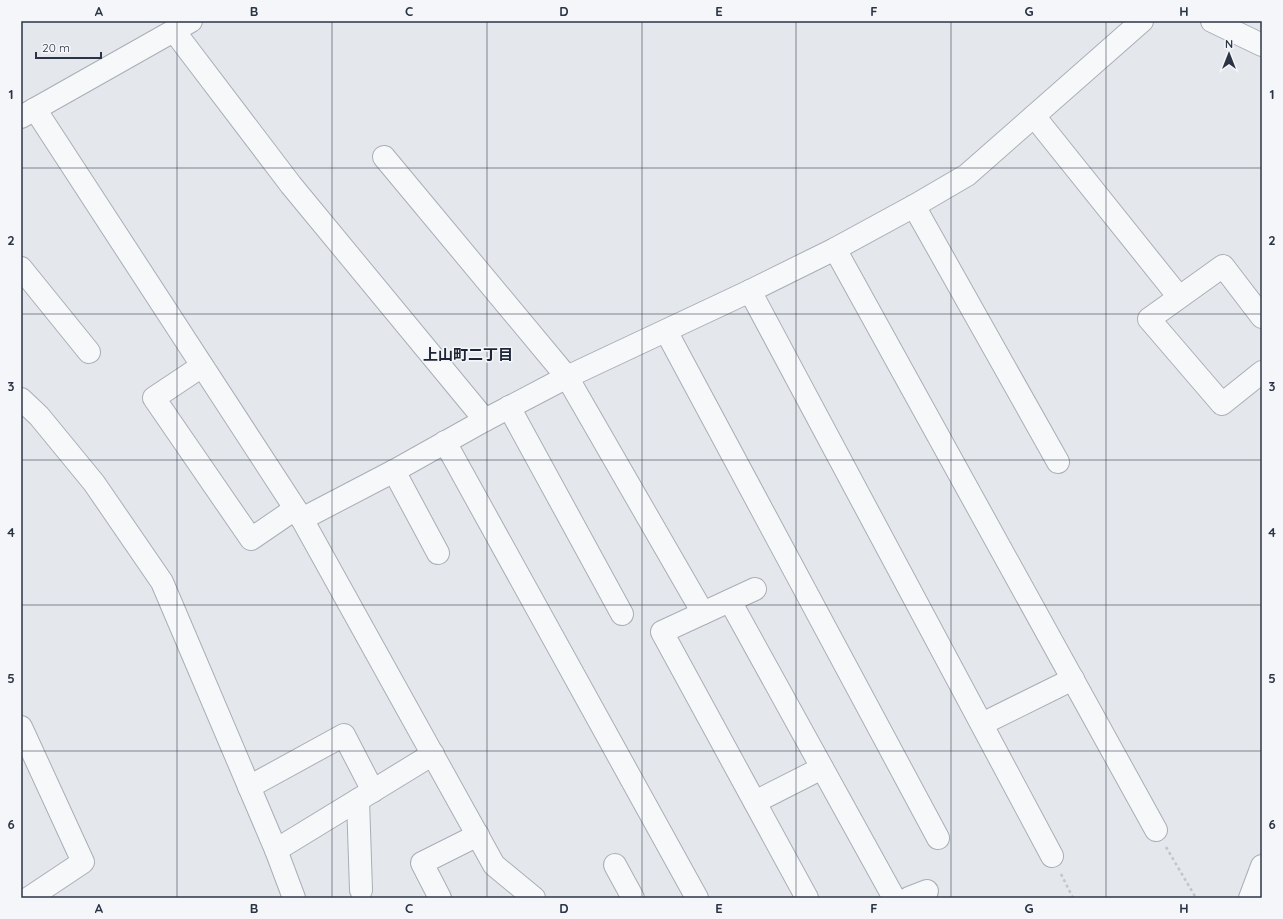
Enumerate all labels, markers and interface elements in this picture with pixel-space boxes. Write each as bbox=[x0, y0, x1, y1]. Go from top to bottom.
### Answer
text: A bbox=[95, 3, 104, 19]
text: B bbox=[250, 3, 258, 19]
text: C bbox=[405, 3, 413, 19]
text: D bbox=[559, 3, 569, 19]
text: E bbox=[715, 3, 723, 19]
text: F bbox=[870, 3, 878, 19]
text: G bbox=[1024, 3, 1034, 19]
text: H bbox=[1179, 3, 1189, 19]
scale bar bbox=[36, 34, 101, 60]
north arrow bbox=[1209, 34, 1249, 74]
text: N bbox=[1225, 37, 1233, 51]
text: 20 m bbox=[42, 40, 70, 55]
text: 1 bbox=[8, 86, 14, 102]
text: 1 bbox=[1269, 86, 1275, 102]
text: 2 bbox=[7, 232, 15, 248]
text: 2 bbox=[1268, 232, 1276, 248]
district label: 上山町二丁目 bbox=[423, 345, 513, 364]
text: 3 bbox=[8, 378, 15, 394]
text: 3 bbox=[1269, 378, 1276, 394]
text: 4 bbox=[7, 524, 15, 540]
text: 4 bbox=[1268, 524, 1276, 540]
text: 5 bbox=[7, 670, 15, 686]
text: 5 bbox=[1268, 670, 1276, 686]
text: 6 bbox=[7, 816, 15, 832]
text: 6 bbox=[1268, 816, 1276, 832]
text: A bbox=[95, 900, 104, 916]
text: B bbox=[250, 900, 258, 916]
text: C bbox=[405, 900, 413, 916]
text: D bbox=[559, 900, 569, 916]
text: E bbox=[715, 900, 723, 916]
text: F bbox=[870, 900, 878, 916]
text: G bbox=[1024, 900, 1034, 916]
text: H bbox=[1179, 900, 1189, 916]

